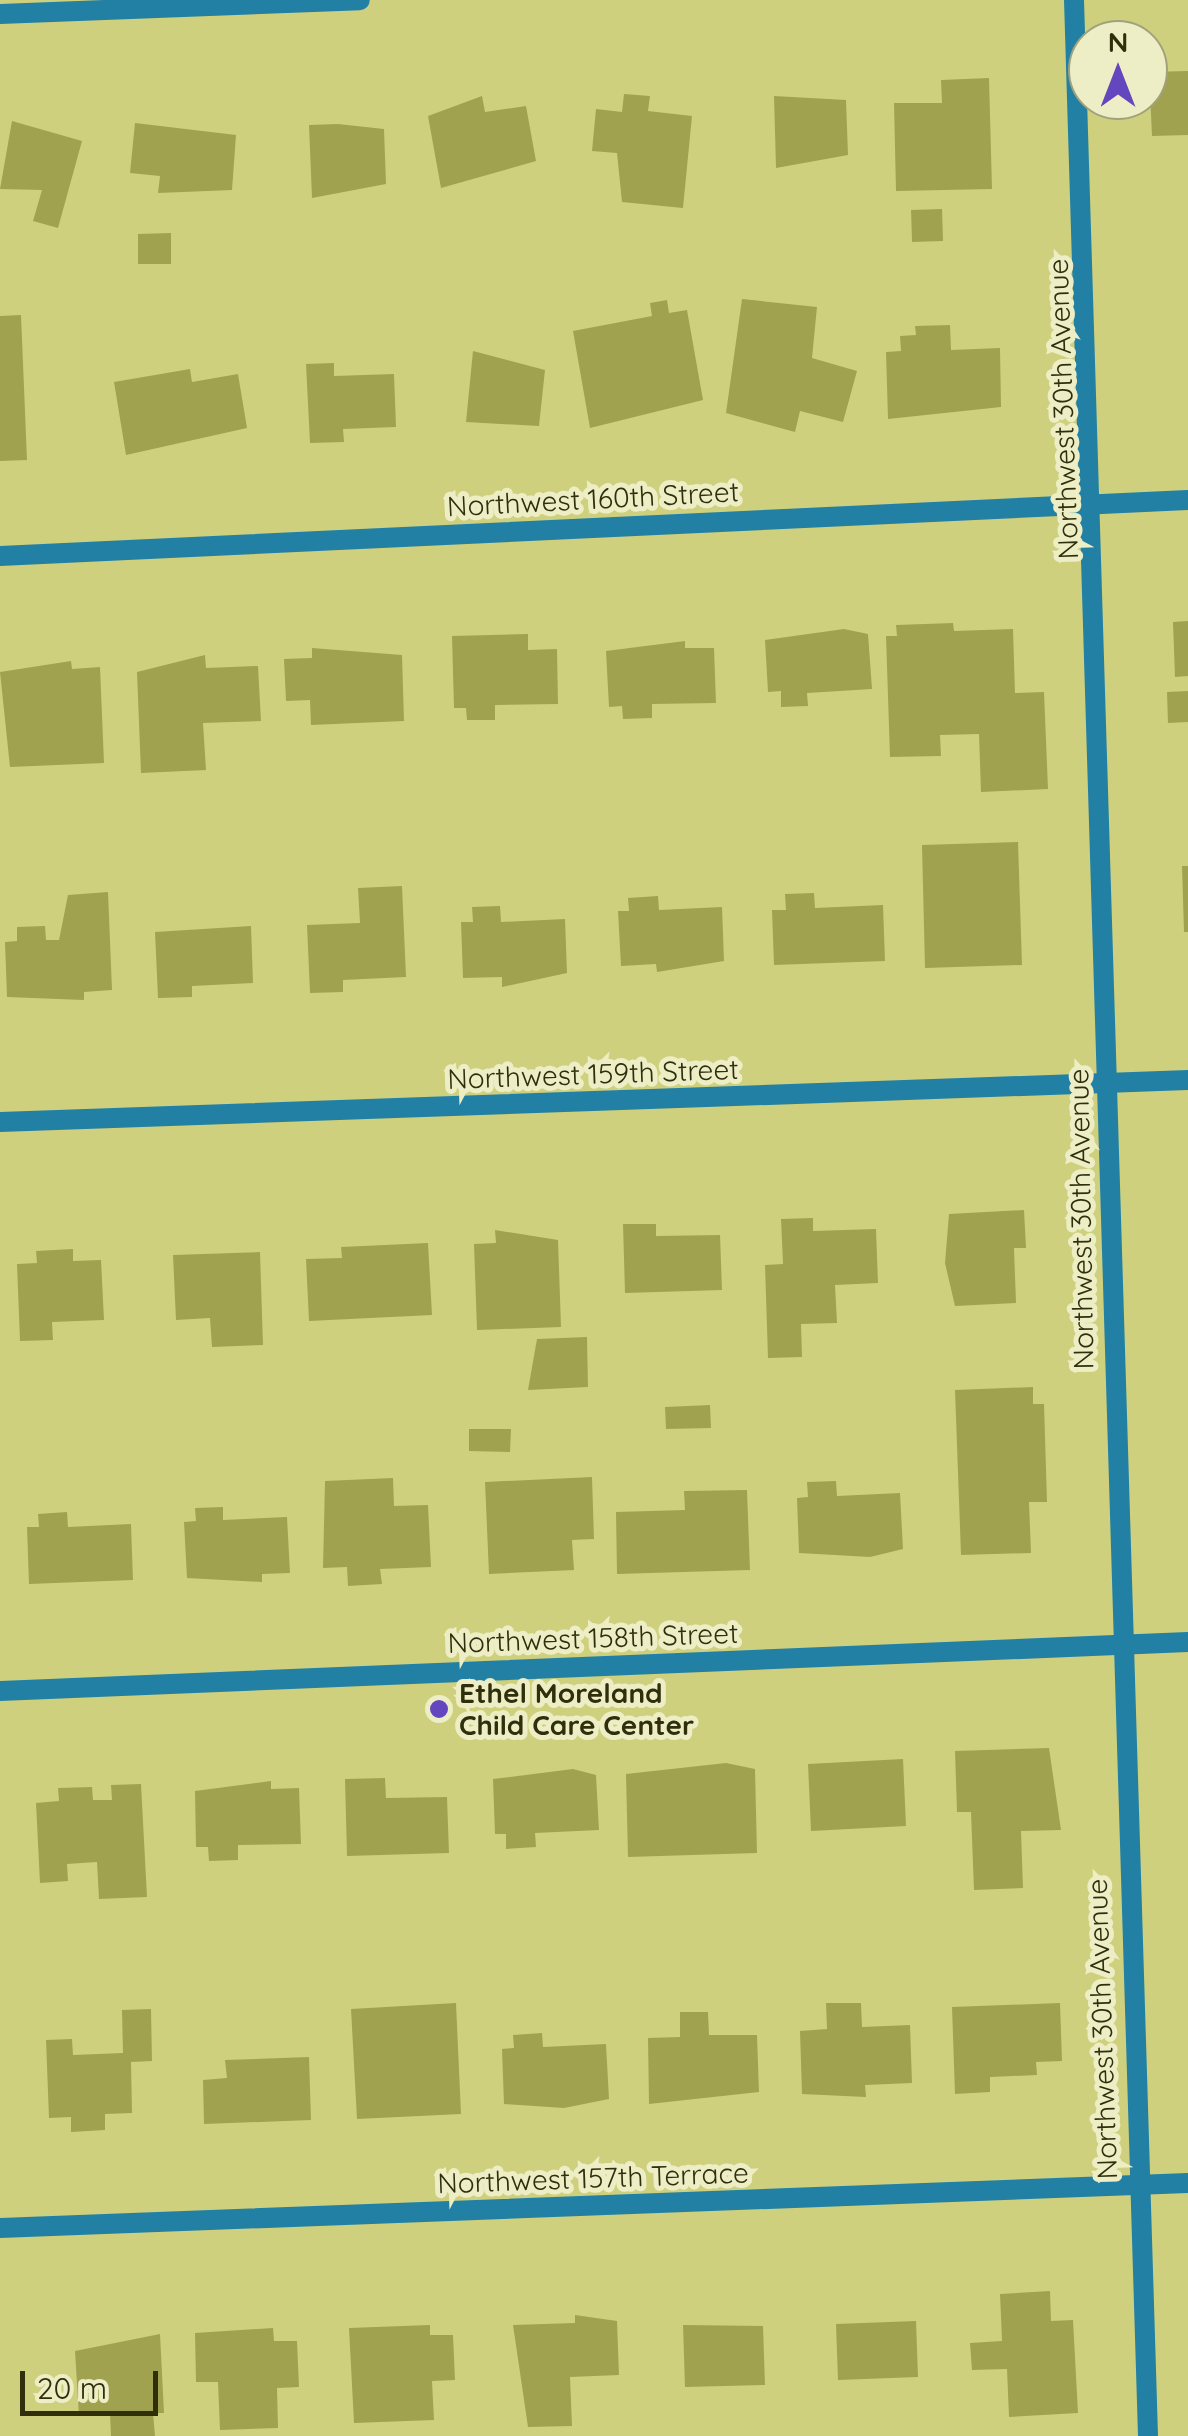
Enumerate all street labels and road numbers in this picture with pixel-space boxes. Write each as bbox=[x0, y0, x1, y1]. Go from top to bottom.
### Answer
street label: Northwest 30th Avenue bbox=[1041, 258, 1085, 560]
street label: Northwest 160th Street bbox=[446, 475, 740, 523]
street label: Northwest 159th Street bbox=[447, 1052, 739, 1096]
street label: Northwest 30th Avenue bbox=[1062, 1068, 1100, 1370]
street label: Northwest 158th Street bbox=[447, 1616, 739, 1660]
street label: Northwest 30th Avenue bbox=[1080, 1878, 1124, 2180]
street label: Northwest 157th Terrace bbox=[437, 2156, 749, 2200]

